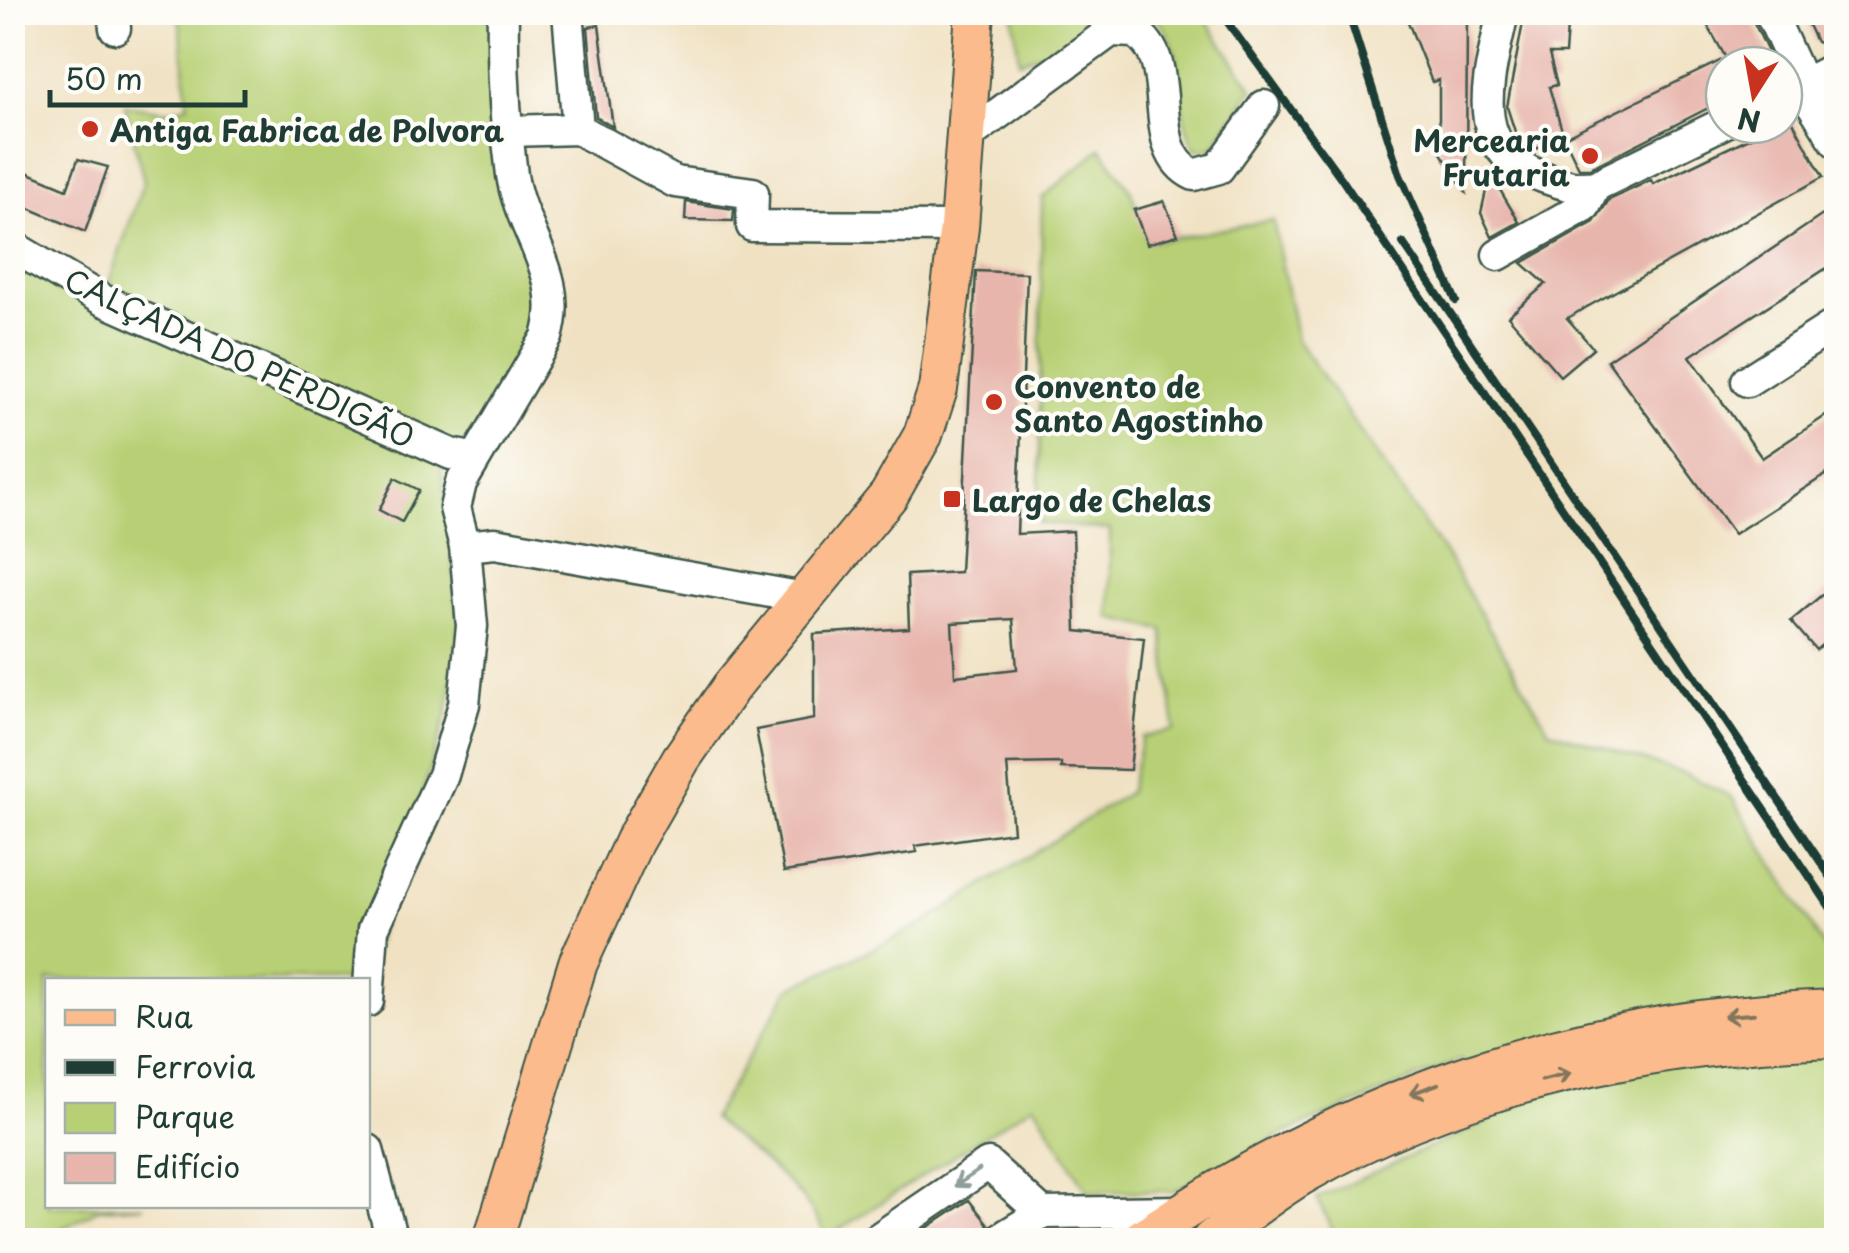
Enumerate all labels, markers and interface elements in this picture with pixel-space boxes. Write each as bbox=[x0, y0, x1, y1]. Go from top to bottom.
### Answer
scale bar bbox=[50, 45, 245, 107]
north arrow bbox=[1704, 45, 1804, 145]
text: 50 m bbox=[65, 55, 143, 100]
text: N bbox=[1734, 98, 1764, 144]
place label: Antiga Fabrica de Polvora bbox=[110, 107, 505, 152]
place label: Mercearia Frutaria bbox=[1413, 117, 1570, 196]
marker: Antiga Fabrica de Polvora bbox=[79, 118, 101, 140]
marker: Mercearia Frutaria bbox=[1579, 145, 1601, 167]
street label: CALÇADA DO PERDIGÃO bbox=[58, 256, 422, 458]
place label: Convento de Santo Agostinho bbox=[1014, 363, 1263, 442]
marker: Convento de Santo Agostinho bbox=[983, 391, 1005, 413]
place label: Largo de Chelas bbox=[972, 477, 1211, 522]
marker: Largo de Chelas bbox=[941, 488, 963, 510]
legend bbox=[45, 978, 370, 1208]
text: Rua bbox=[135, 993, 193, 1038]
one-way arrow bbox=[1724, 1005, 1756, 1024]
text: Ferrovia bbox=[135, 1043, 255, 1088]
one-way arrow bbox=[1540, 1067, 1572, 1085]
one-way arrow bbox=[1409, 1081, 1440, 1099]
text: Parque bbox=[135, 1093, 235, 1138]
text: Edifício bbox=[135, 1143, 240, 1188]
one-way arrow bbox=[954, 1167, 982, 1188]

